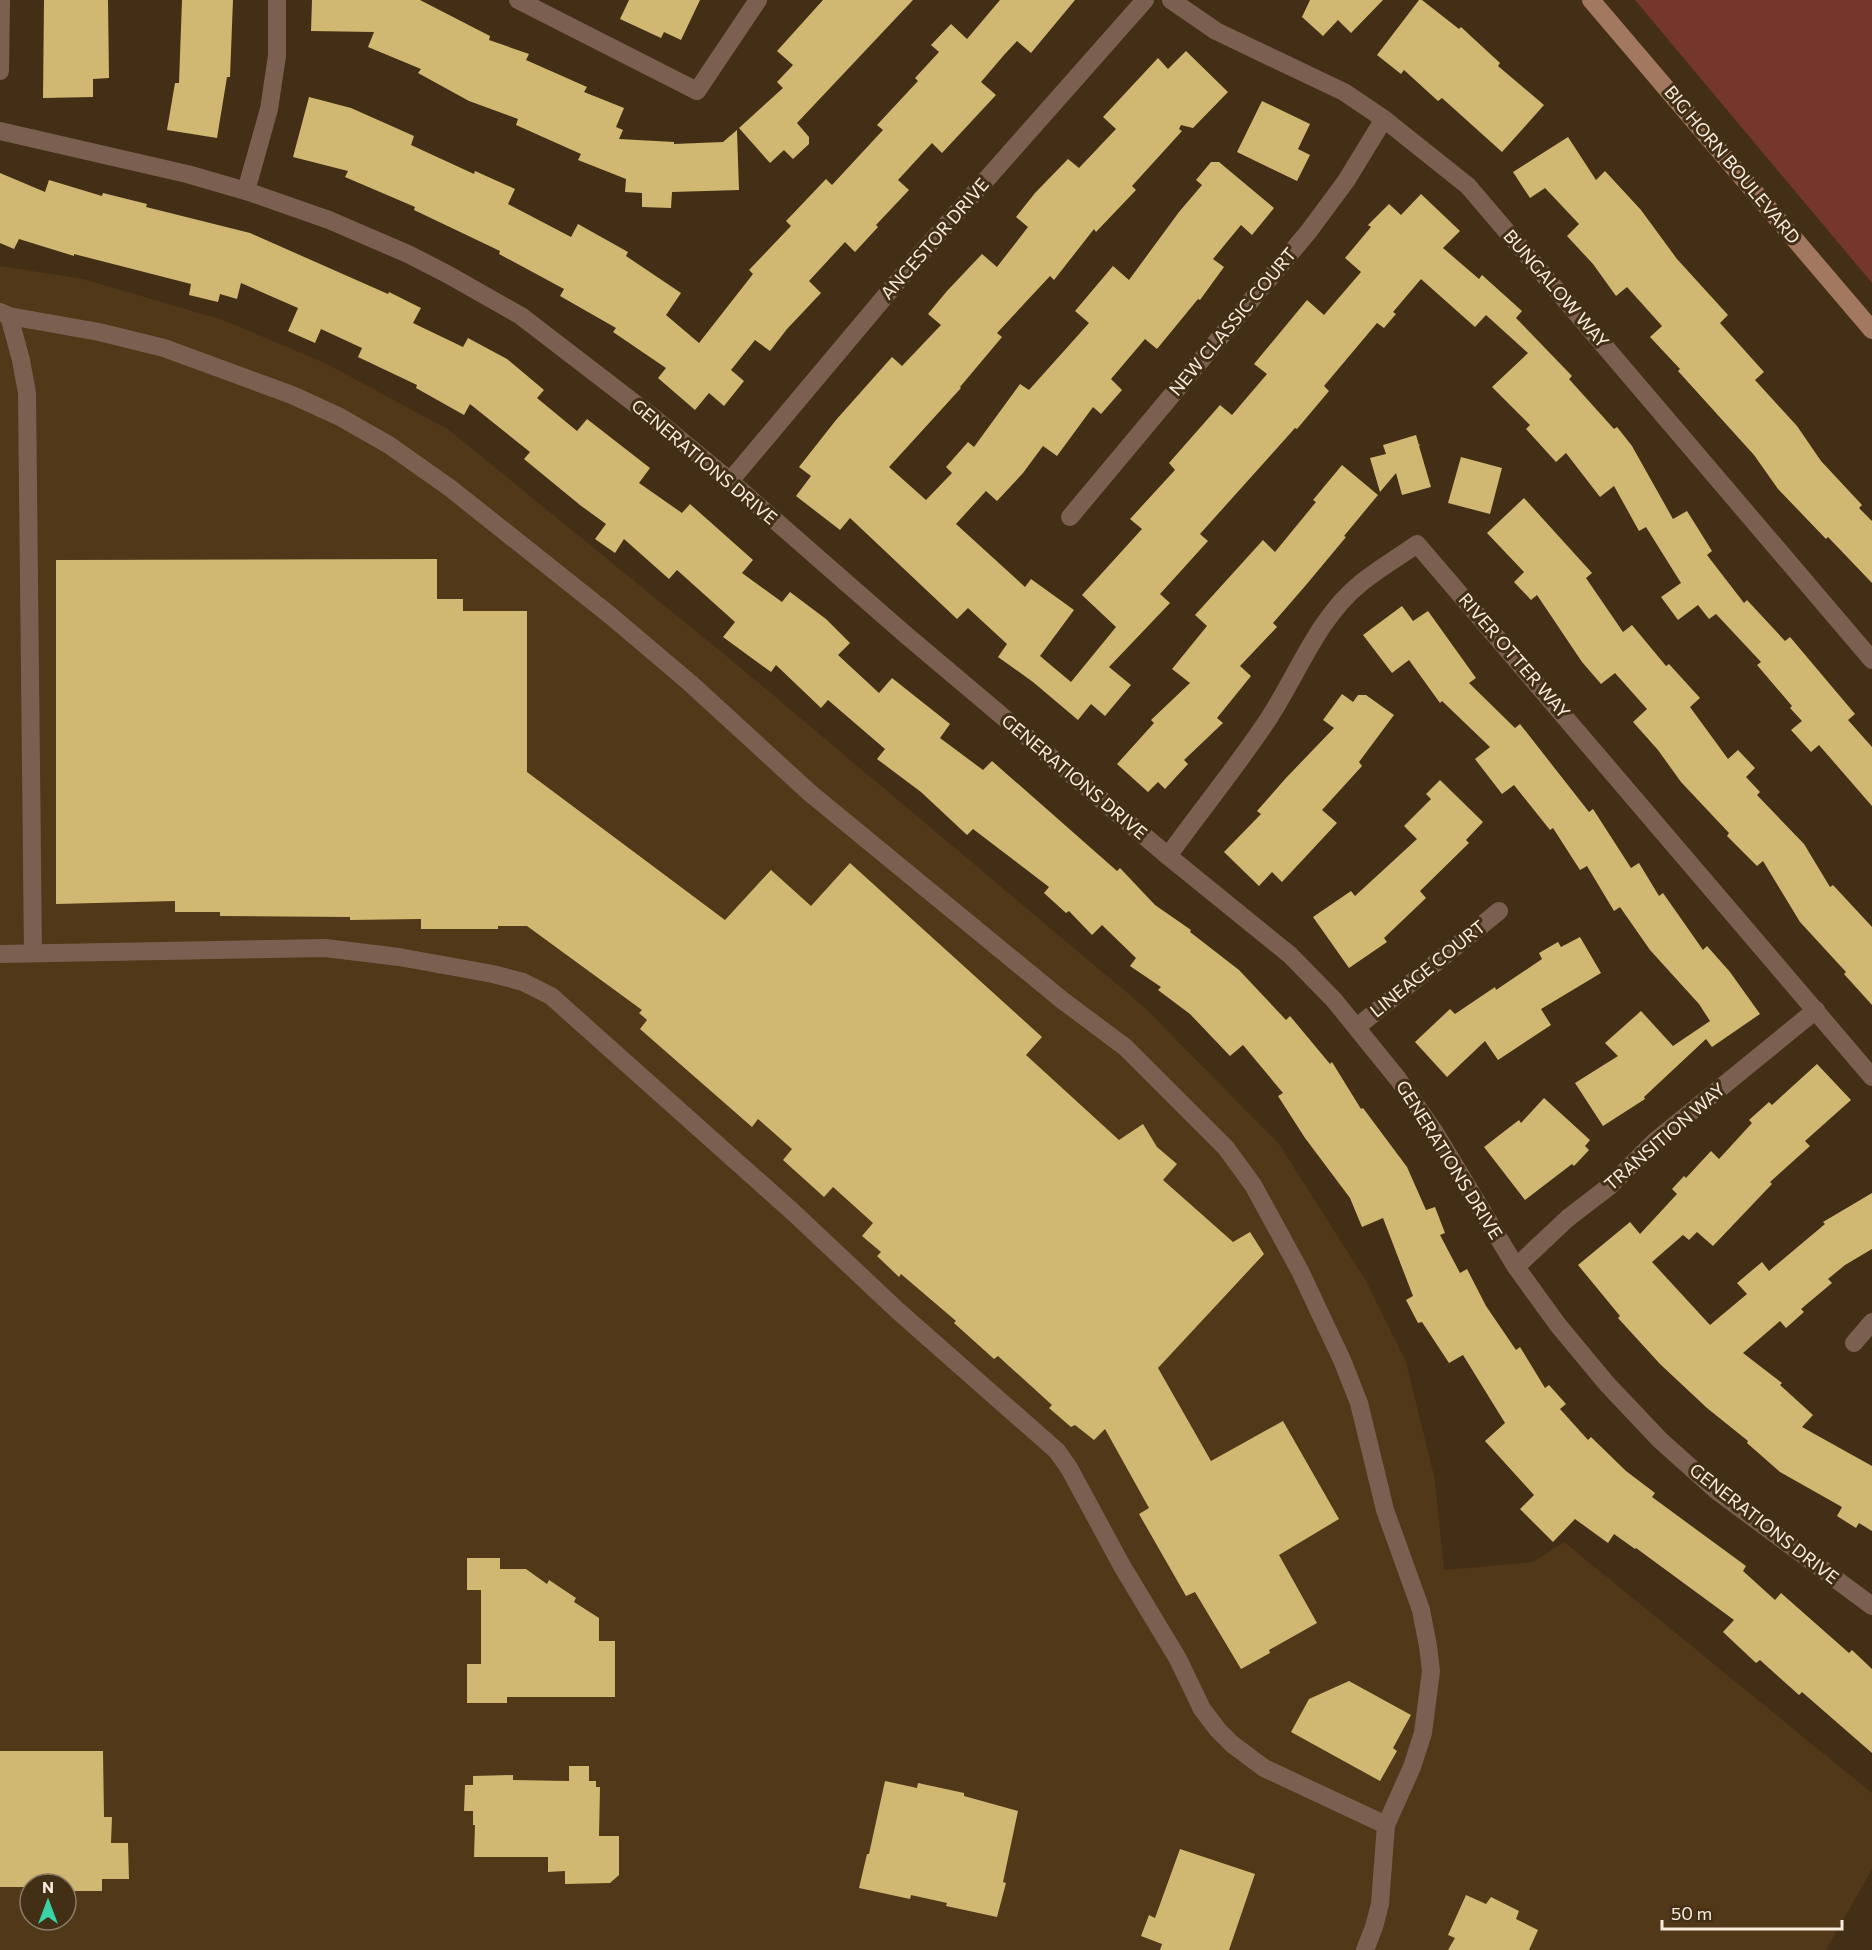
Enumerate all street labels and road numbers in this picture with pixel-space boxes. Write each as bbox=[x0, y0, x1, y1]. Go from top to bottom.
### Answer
street label: BIG HORN BOULEVARD bbox=[1660, 81, 1805, 248]
street label: ANCESTOR DRIVE bbox=[875, 173, 993, 304]
street label: BUNGALOW WAY bbox=[1499, 225, 1614, 352]
street label: NEW CLASSIC COURT bbox=[1164, 243, 1301, 400]
street label: GENERATIONS DRIVE bbox=[627, 394, 782, 529]
street label: RIVER OTTER WAY bbox=[1454, 588, 1575, 723]
street label: GENERATIONS DRIVE bbox=[997, 709, 1152, 844]
street label: LINEAGE COURT bbox=[1365, 915, 1490, 1022]
street label: GENERATIONS DRIVE bbox=[1392, 1076, 1508, 1243]
street label: TRANSITION WAY bbox=[1599, 1078, 1730, 1195]
street label: GENERATIONS DRIVE bbox=[1686, 1458, 1844, 1588]

